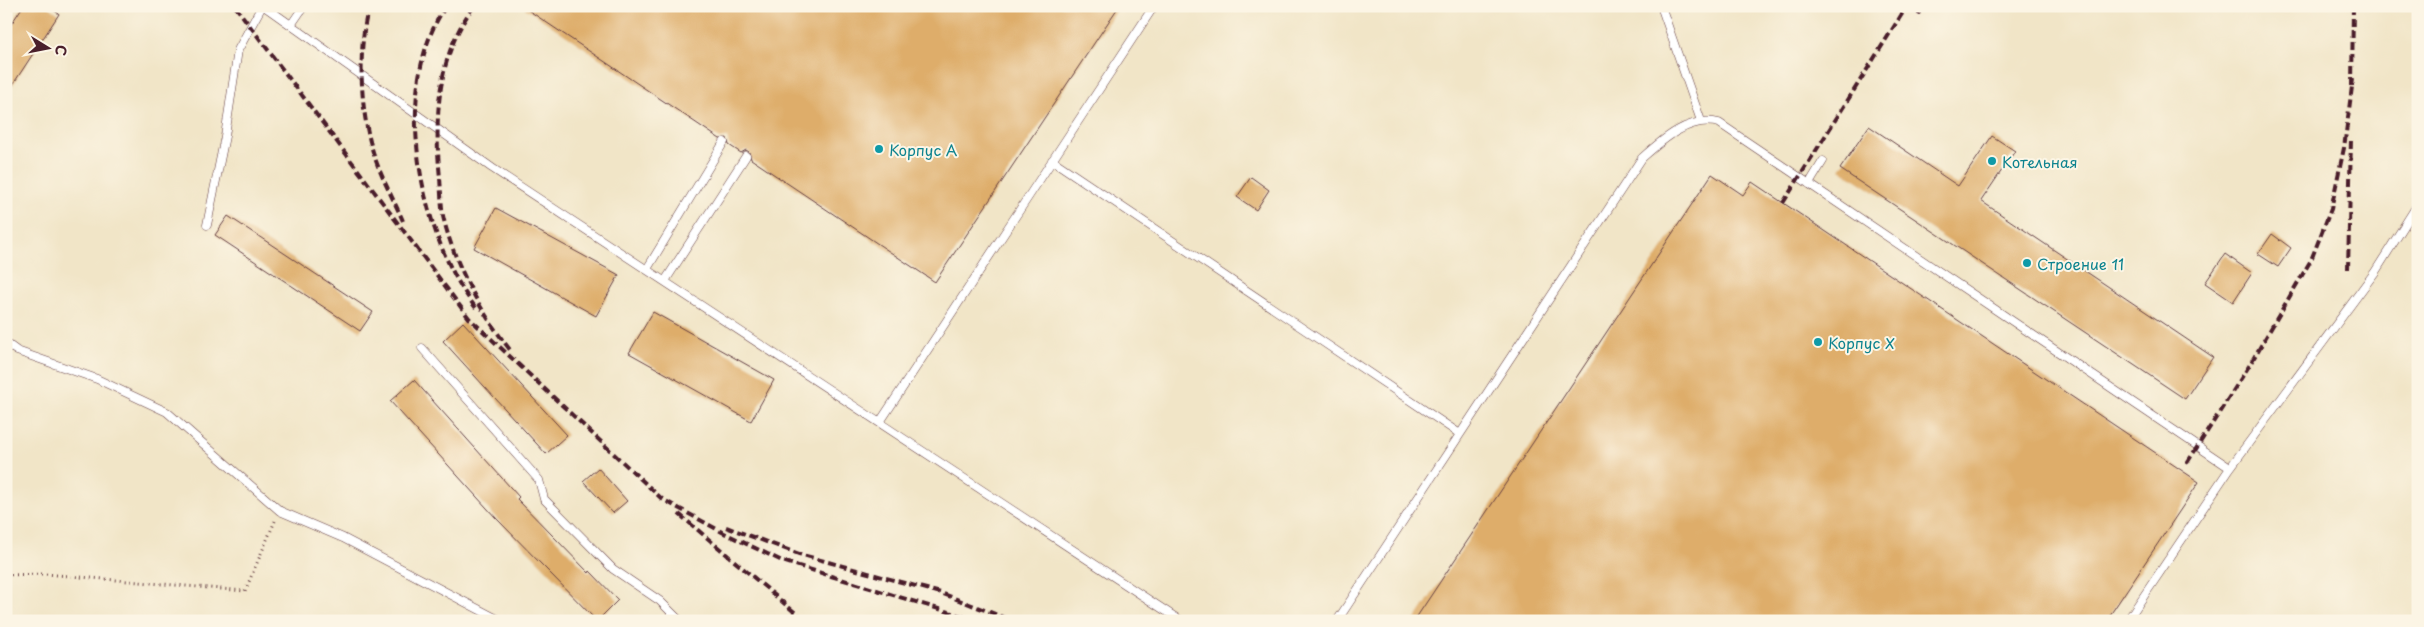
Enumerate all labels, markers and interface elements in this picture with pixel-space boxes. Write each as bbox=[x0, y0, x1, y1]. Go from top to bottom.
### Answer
north arrow bbox=[22, 22, 72, 72]
text: С bbox=[50, 43, 73, 57]
place label: Корпус А bbox=[889, 138, 958, 161]
marker: Корпус А bbox=[873, 143, 885, 155]
place label: Котельная bbox=[2002, 150, 2078, 173]
marker: Котельная bbox=[1986, 155, 1998, 167]
place label: Строение 11 bbox=[2037, 252, 2124, 275]
marker: Строение 11 bbox=[2021, 257, 2033, 269]
place label: Корпус Х bbox=[1828, 331, 1895, 354]
marker: Корпус Х bbox=[1812, 336, 1824, 348]

